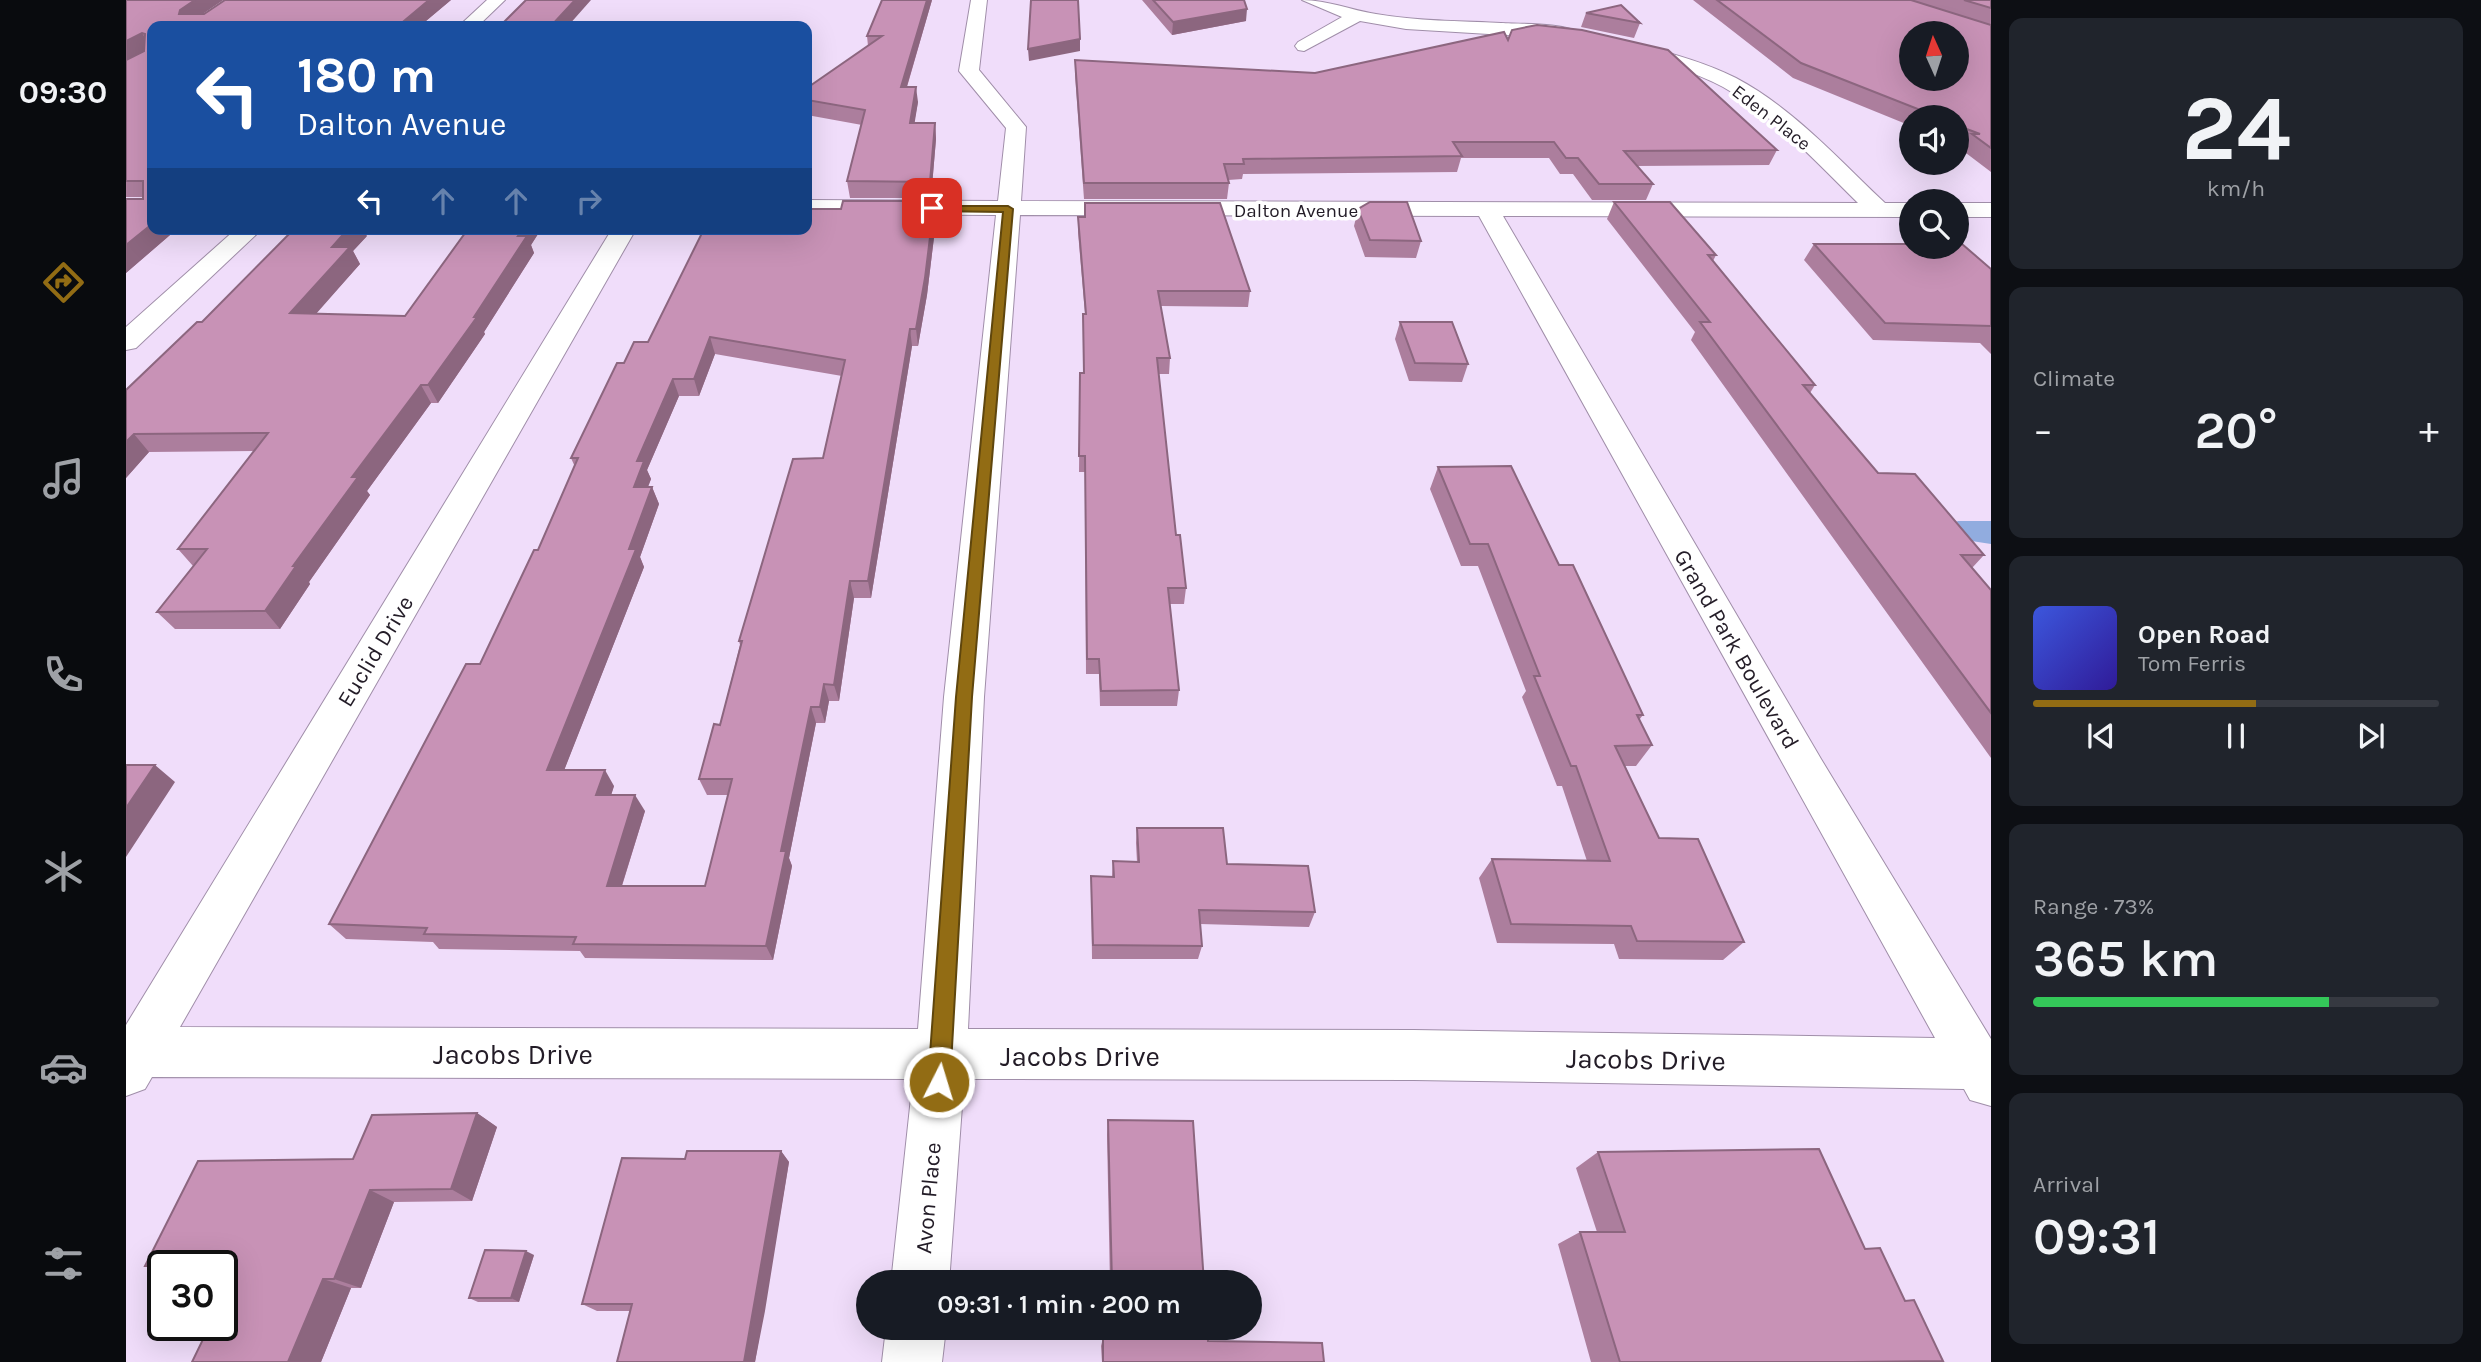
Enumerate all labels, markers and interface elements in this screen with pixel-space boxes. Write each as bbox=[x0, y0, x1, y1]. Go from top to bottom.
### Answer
north arrow bbox=[1899, 21, 1969, 91]
map controls bbox=[1899, 21, 1969, 259]
text: 180 m bbox=[297, 47, 436, 104]
icon: left bbox=[182, 49, 273, 140]
text: 09:30 bbox=[19, 74, 107, 111]
text: 24 bbox=[2181, 76, 2291, 182]
street label: Eden Place bbox=[1728, 80, 1815, 155]
button: sound bbox=[1899, 105, 1969, 175]
text: Dalton Avenue bbox=[297, 106, 506, 143]
text: km/h bbox=[2207, 175, 2265, 202]
pin bbox=[902, 178, 962, 238]
icon: left bbox=[351, 182, 389, 220]
icon: ahead bbox=[424, 182, 462, 220]
icon: ahead bbox=[497, 182, 535, 220]
icon: right bbox=[570, 182, 608, 220]
icon: arrive bbox=[913, 189, 951, 227]
button: search bbox=[1899, 189, 1969, 259]
street label: Dalton Avenue bbox=[1234, 200, 1358, 222]
icon: directions bbox=[39, 258, 88, 307]
text: Climate bbox=[2033, 365, 2115, 392]
text: 20° bbox=[2195, 400, 2277, 461]
text: − bbox=[2033, 408, 2053, 453]
text: + bbox=[2419, 408, 2439, 453]
icon: music bbox=[39, 454, 88, 503]
street label: Grand Park Boulevard bbox=[1668, 545, 1805, 754]
street label: Euclid Drive bbox=[332, 591, 419, 712]
text: Open Road bbox=[2138, 619, 2271, 650]
icon: phone bbox=[39, 650, 88, 699]
text: Tom Ferris bbox=[2138, 650, 2246, 677]
icon: previous bbox=[2082, 717, 2120, 755]
icon: pause bbox=[2217, 717, 2255, 755]
icon: next bbox=[2352, 717, 2390, 755]
icon: climate bbox=[39, 847, 88, 896]
text: Range · 73% bbox=[2033, 893, 2155, 920]
text: 365 km bbox=[2033, 928, 2218, 989]
street label: Jacobs Drive bbox=[433, 1038, 593, 1071]
street label: Jacobs Drive bbox=[1000, 1040, 1160, 1073]
street label: Jacobs Drive bbox=[1566, 1042, 1726, 1077]
icon: car bbox=[39, 1043, 88, 1092]
position arrow bbox=[902, 1045, 976, 1119]
street label: Avon Place bbox=[910, 1141, 947, 1255]
text: Arrival bbox=[2033, 1171, 2100, 1198]
text: 09:31 bbox=[2033, 1206, 2160, 1267]
icon: filters bbox=[39, 1239, 88, 1288]
speed limit sign: 30 bbox=[147, 1250, 238, 1341]
text: 09:31 · 1 min · 200 m bbox=[937, 1289, 1181, 1320]

